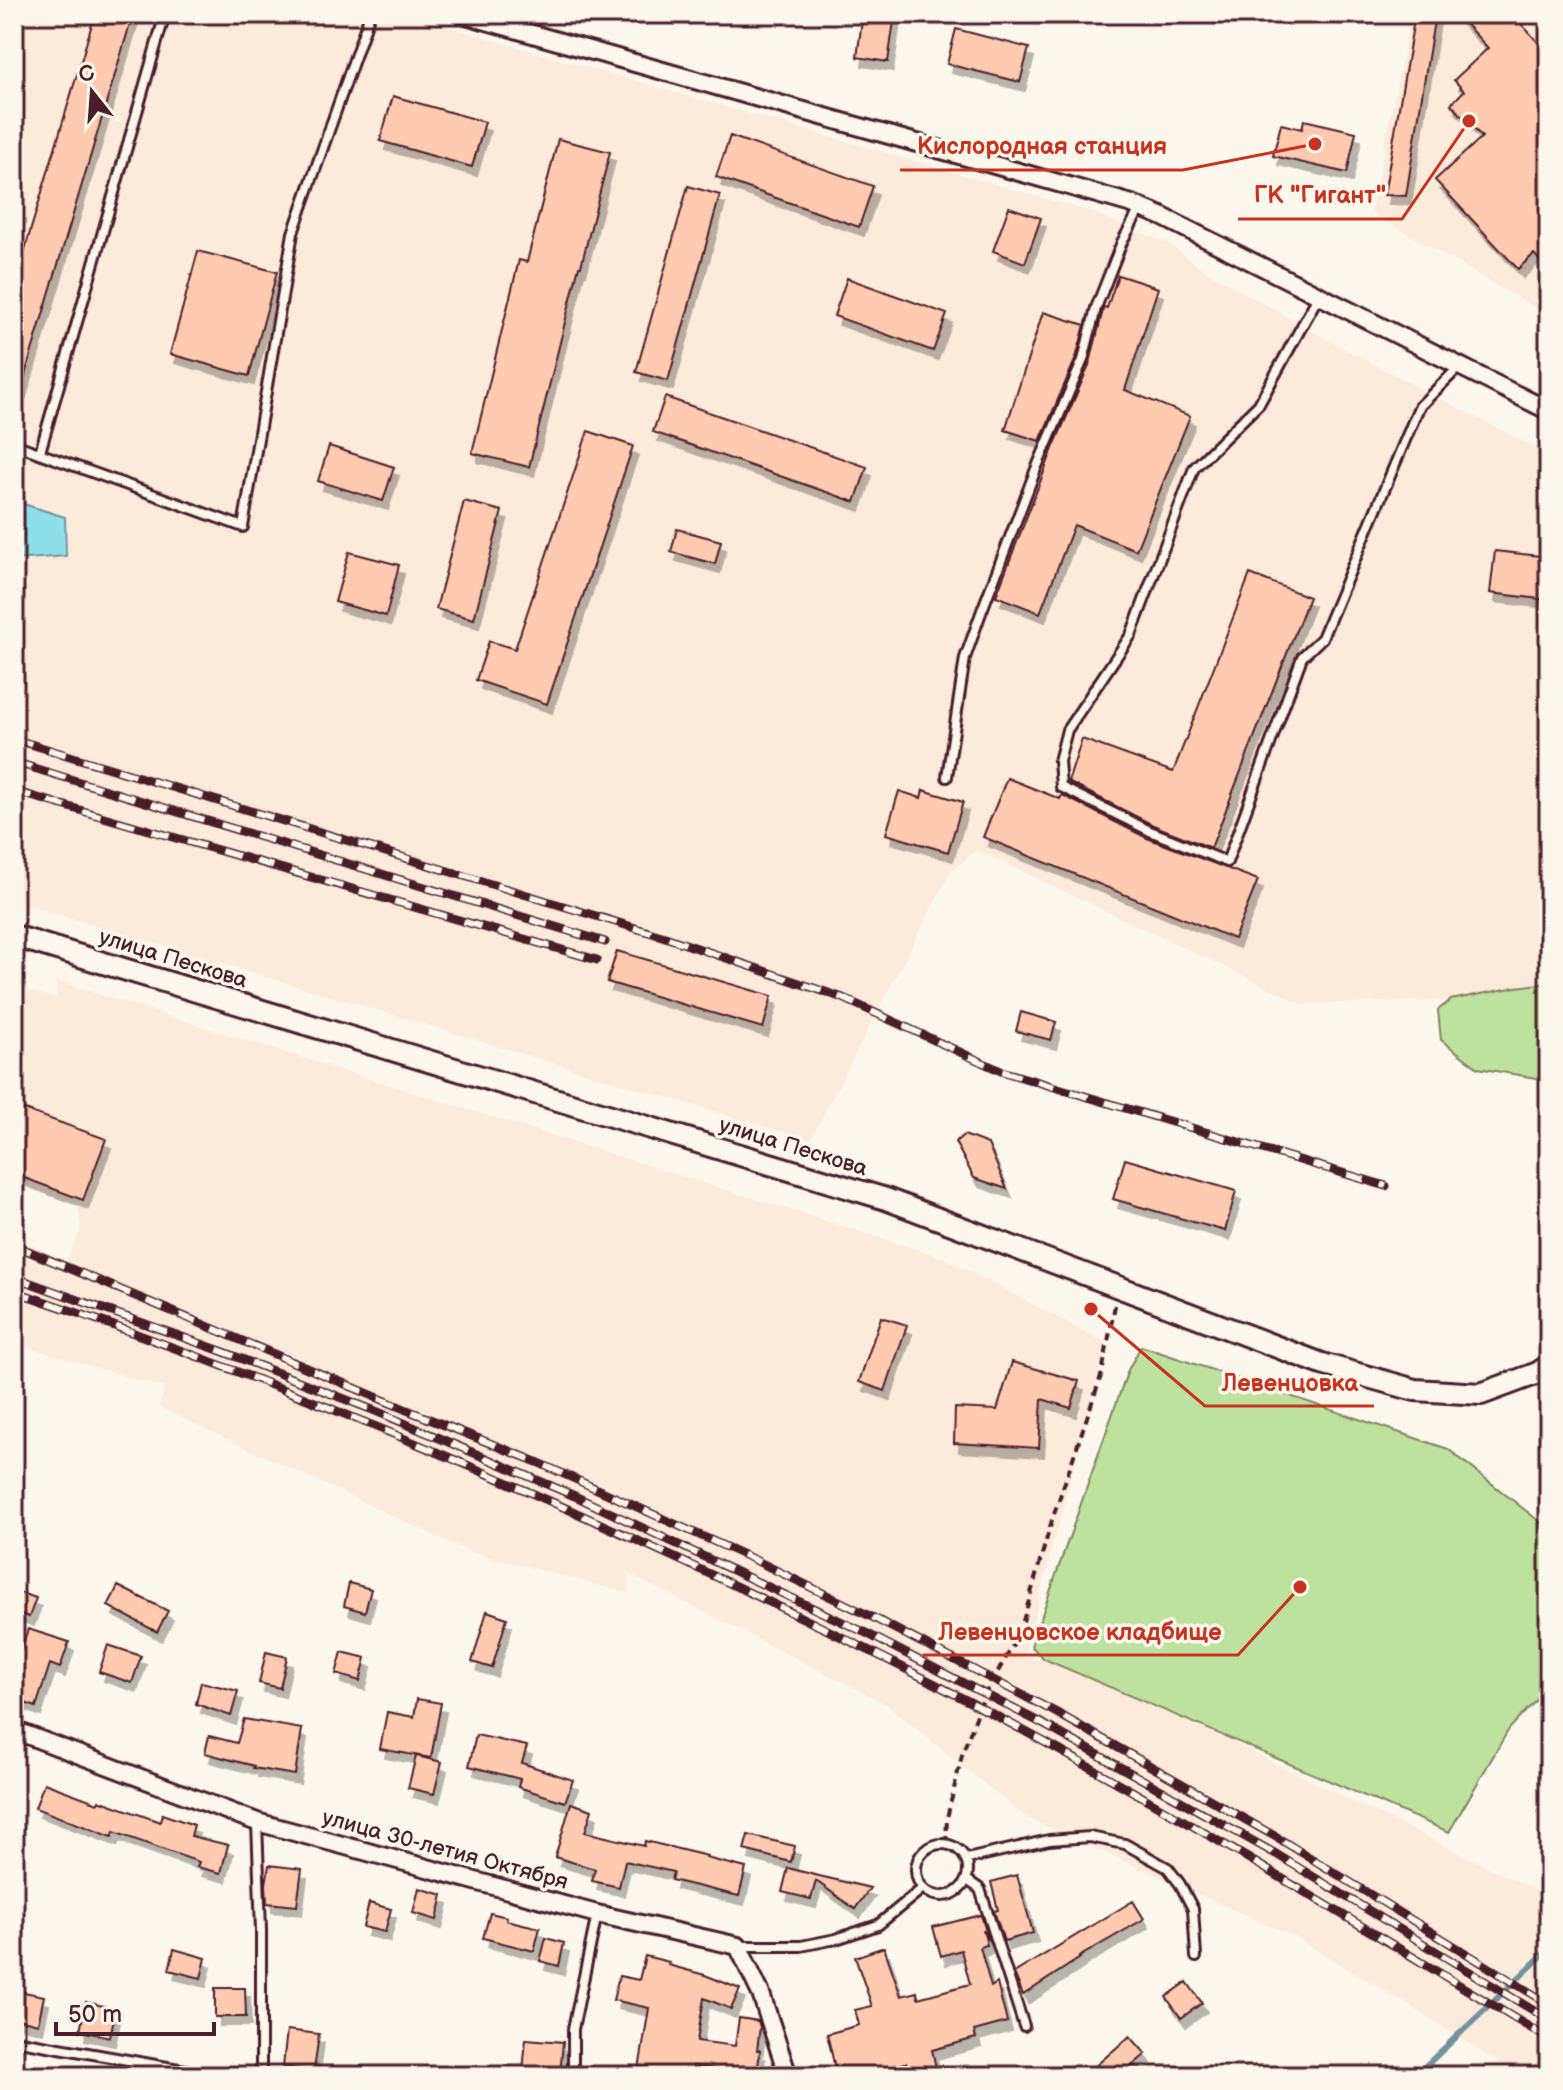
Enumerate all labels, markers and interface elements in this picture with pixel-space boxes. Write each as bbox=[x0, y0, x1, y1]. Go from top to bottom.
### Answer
north arrow bbox=[52, 52, 132, 132]
text: С bbox=[75, 59, 98, 89]
callout: Кислородная станция bbox=[900, 122, 1183, 170]
text: Кислородная станция bbox=[917, 132, 1167, 161]
callout: ГК "Гигант" bbox=[1238, 171, 1402, 219]
text: ГК "Гигант" bbox=[1254, 181, 1386, 210]
street label: улица Пескова bbox=[96, 924, 250, 994]
street label: улица Пескова bbox=[716, 1112, 870, 1182]
callout: Левенцовка bbox=[1205, 1358, 1374, 1406]
text: Левенцовка bbox=[1221, 1369, 1359, 1398]
callout: Левенцовское кладбище bbox=[923, 1607, 1238, 1655]
text: Левенцовское кладбище bbox=[937, 1618, 1222, 1647]
street label: улица 30-летия Октября bbox=[319, 1804, 571, 1896]
scale bar bbox=[56, 1986, 214, 2036]
text: 50 m bbox=[68, 2000, 122, 2029]

